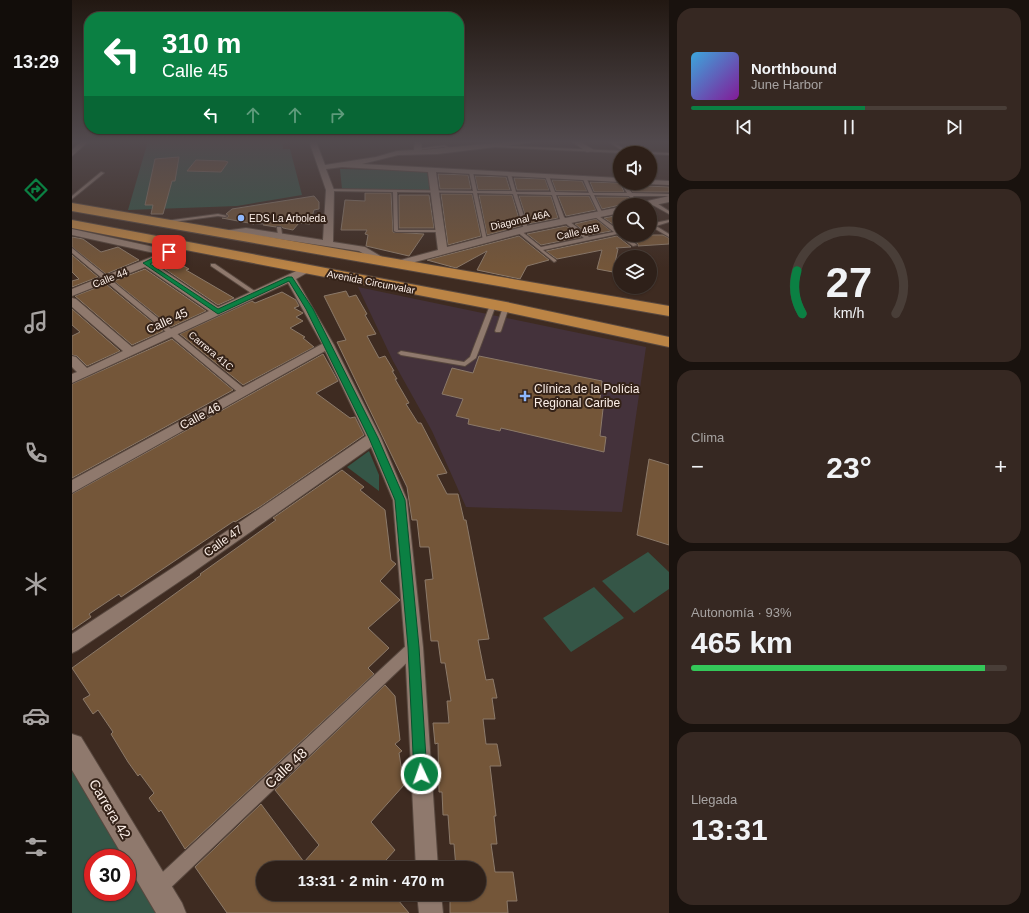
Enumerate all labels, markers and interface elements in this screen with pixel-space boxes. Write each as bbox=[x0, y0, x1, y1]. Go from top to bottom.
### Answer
icon: left bbox=[96, 28, 148, 80]
text: 310 m bbox=[162, 28, 241, 59]
text: 13:29 bbox=[13, 52, 59, 72]
text: Northbound bbox=[751, 60, 837, 77]
text: Calle 45 bbox=[162, 61, 228, 81]
text: June Harbor bbox=[751, 77, 823, 92]
icon: left bbox=[200, 104, 222, 126]
icon: ahead bbox=[242, 104, 264, 126]
icon: ahead bbox=[284, 104, 306, 126]
icon: right bbox=[326, 104, 348, 126]
icon: previous bbox=[733, 116, 755, 138]
icon: pause bbox=[838, 116, 860, 138]
icon: next bbox=[943, 116, 965, 138]
map controls bbox=[613, 146, 657, 294]
button: sound bbox=[613, 146, 657, 190]
icon: directions bbox=[22, 176, 50, 204]
button: search bbox=[613, 198, 657, 242]
street label: Diagonal 46A bbox=[490, 208, 551, 232]
marker: EDS La Arboleda bbox=[236, 213, 246, 223]
place label: EDS La Arboleda bbox=[249, 213, 326, 224]
street label: Calle 46B bbox=[556, 222, 601, 242]
pin bbox=[152, 235, 186, 269]
icon: arrive bbox=[158, 241, 180, 263]
button: layers bbox=[613, 250, 657, 294]
text: 27 bbox=[826, 258, 872, 305]
street label: Calle 44 bbox=[91, 266, 129, 290]
street label: Avenida Circunvalar bbox=[326, 268, 417, 296]
text: km/h bbox=[834, 304, 865, 320]
street label: Calle 45 bbox=[144, 305, 190, 337]
icon: music bbox=[22, 308, 50, 336]
street label: Carrera 41C bbox=[186, 329, 236, 373]
place label: Clínica de la Polícia Regional Caribe bbox=[534, 382, 640, 410]
marker: Clínica de la Polícia Regional Caribe bbox=[519, 390, 531, 402]
street label: Calle 46 bbox=[177, 399, 223, 433]
text: Clima bbox=[691, 430, 724, 445]
icon: phone bbox=[22, 439, 50, 467]
text: 23° bbox=[826, 451, 872, 484]
text: − bbox=[691, 454, 704, 479]
text: + bbox=[994, 454, 1007, 479]
street label: Calle 47 bbox=[201, 522, 245, 560]
icon: climate bbox=[22, 570, 50, 598]
text: Autonomía · 93% bbox=[691, 605, 791, 620]
text: 465 km bbox=[691, 626, 793, 659]
icon: car bbox=[22, 702, 50, 730]
street label: Calle 48 bbox=[262, 744, 310, 791]
position arrow bbox=[400, 753, 442, 795]
street label: Carrera 42 bbox=[86, 776, 134, 842]
text: Llegada bbox=[691, 792, 737, 807]
text: 13:31 bbox=[691, 813, 768, 846]
icon: filters bbox=[22, 833, 50, 861]
speed limit sign: 30 bbox=[84, 849, 136, 901]
text: 13:31 · 2 min · 470 m bbox=[298, 872, 444, 889]

